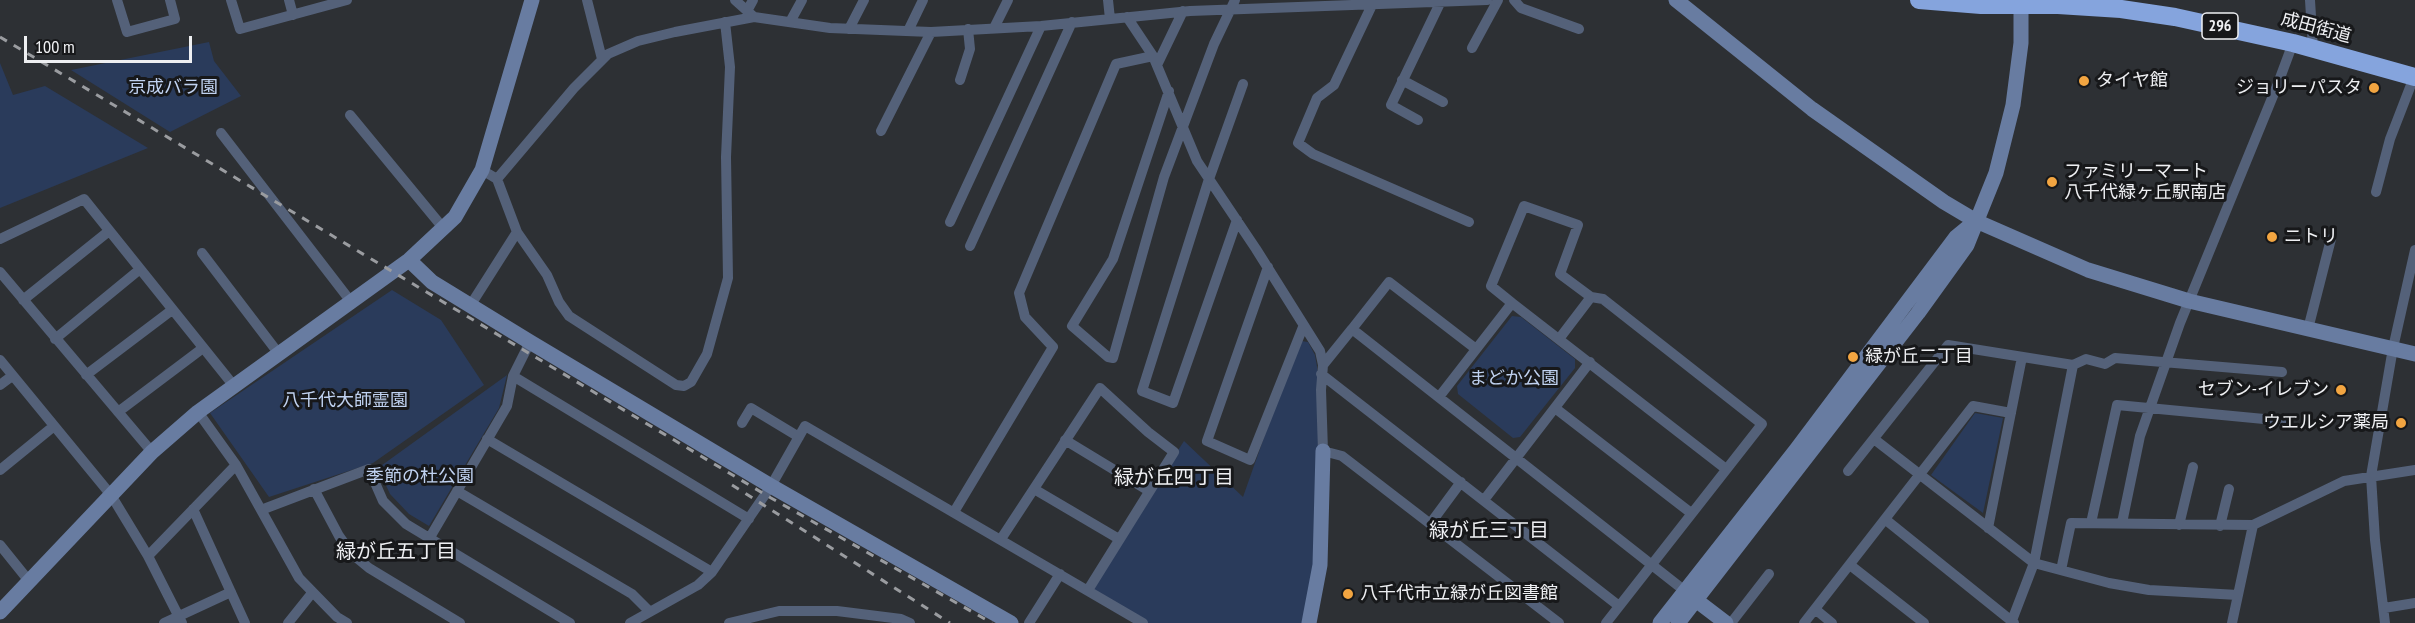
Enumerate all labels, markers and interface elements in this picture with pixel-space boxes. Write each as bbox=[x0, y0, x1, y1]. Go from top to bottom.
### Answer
street label: 成田街道 bbox=[2278, 8, 2354, 48]
road number: 296 bbox=[2202, 13, 2238, 39]
scale bar bbox=[27, 24, 195, 62]
text: 100 m bbox=[35, 35, 75, 58]
place label: タイヤ館 bbox=[2096, 70, 2168, 92]
marker: タイヤ館 bbox=[2077, 74, 2091, 88]
park label: 京成バラ園 bbox=[128, 77, 218, 99]
place label: ジョリーパスタ bbox=[2236, 77, 2362, 99]
marker: ジョリーパスタ bbox=[2367, 81, 2381, 95]
place label: ファミリーマート 八千代緑ヶ丘駅南店 bbox=[2064, 161, 2226, 204]
marker: ファミリーマート 八千代緑ヶ丘駅南店 bbox=[2045, 175, 2059, 189]
place label: ニトリ bbox=[2284, 226, 2338, 248]
marker: ニトリ bbox=[2265, 230, 2279, 244]
place label: 緑が丘二丁目 bbox=[1865, 346, 1973, 368]
marker: 緑が丘二丁目 bbox=[1846, 350, 1860, 364]
park label: まどか公園 bbox=[1469, 368, 1559, 390]
place label: セブン-イレブン bbox=[2198, 379, 2329, 401]
marker: セブン-イレブン bbox=[2334, 383, 2348, 397]
park label: 八千代大師霊園 bbox=[282, 390, 408, 412]
place label: ウエルシア薬局 bbox=[2263, 412, 2389, 434]
marker: ウエルシア薬局 bbox=[2394, 416, 2408, 430]
park label: 季節の杜公園 bbox=[366, 466, 474, 488]
district label: 緑が丘四丁目 bbox=[1114, 466, 1234, 490]
district label: 緑が丘三丁目 bbox=[1429, 519, 1549, 543]
district label: 緑が丘五丁目 bbox=[336, 540, 456, 564]
place label: 八千代市立緑が丘図書館 bbox=[1360, 583, 1558, 605]
marker: 八千代市立緑が丘図書館 bbox=[1341, 587, 1355, 601]

